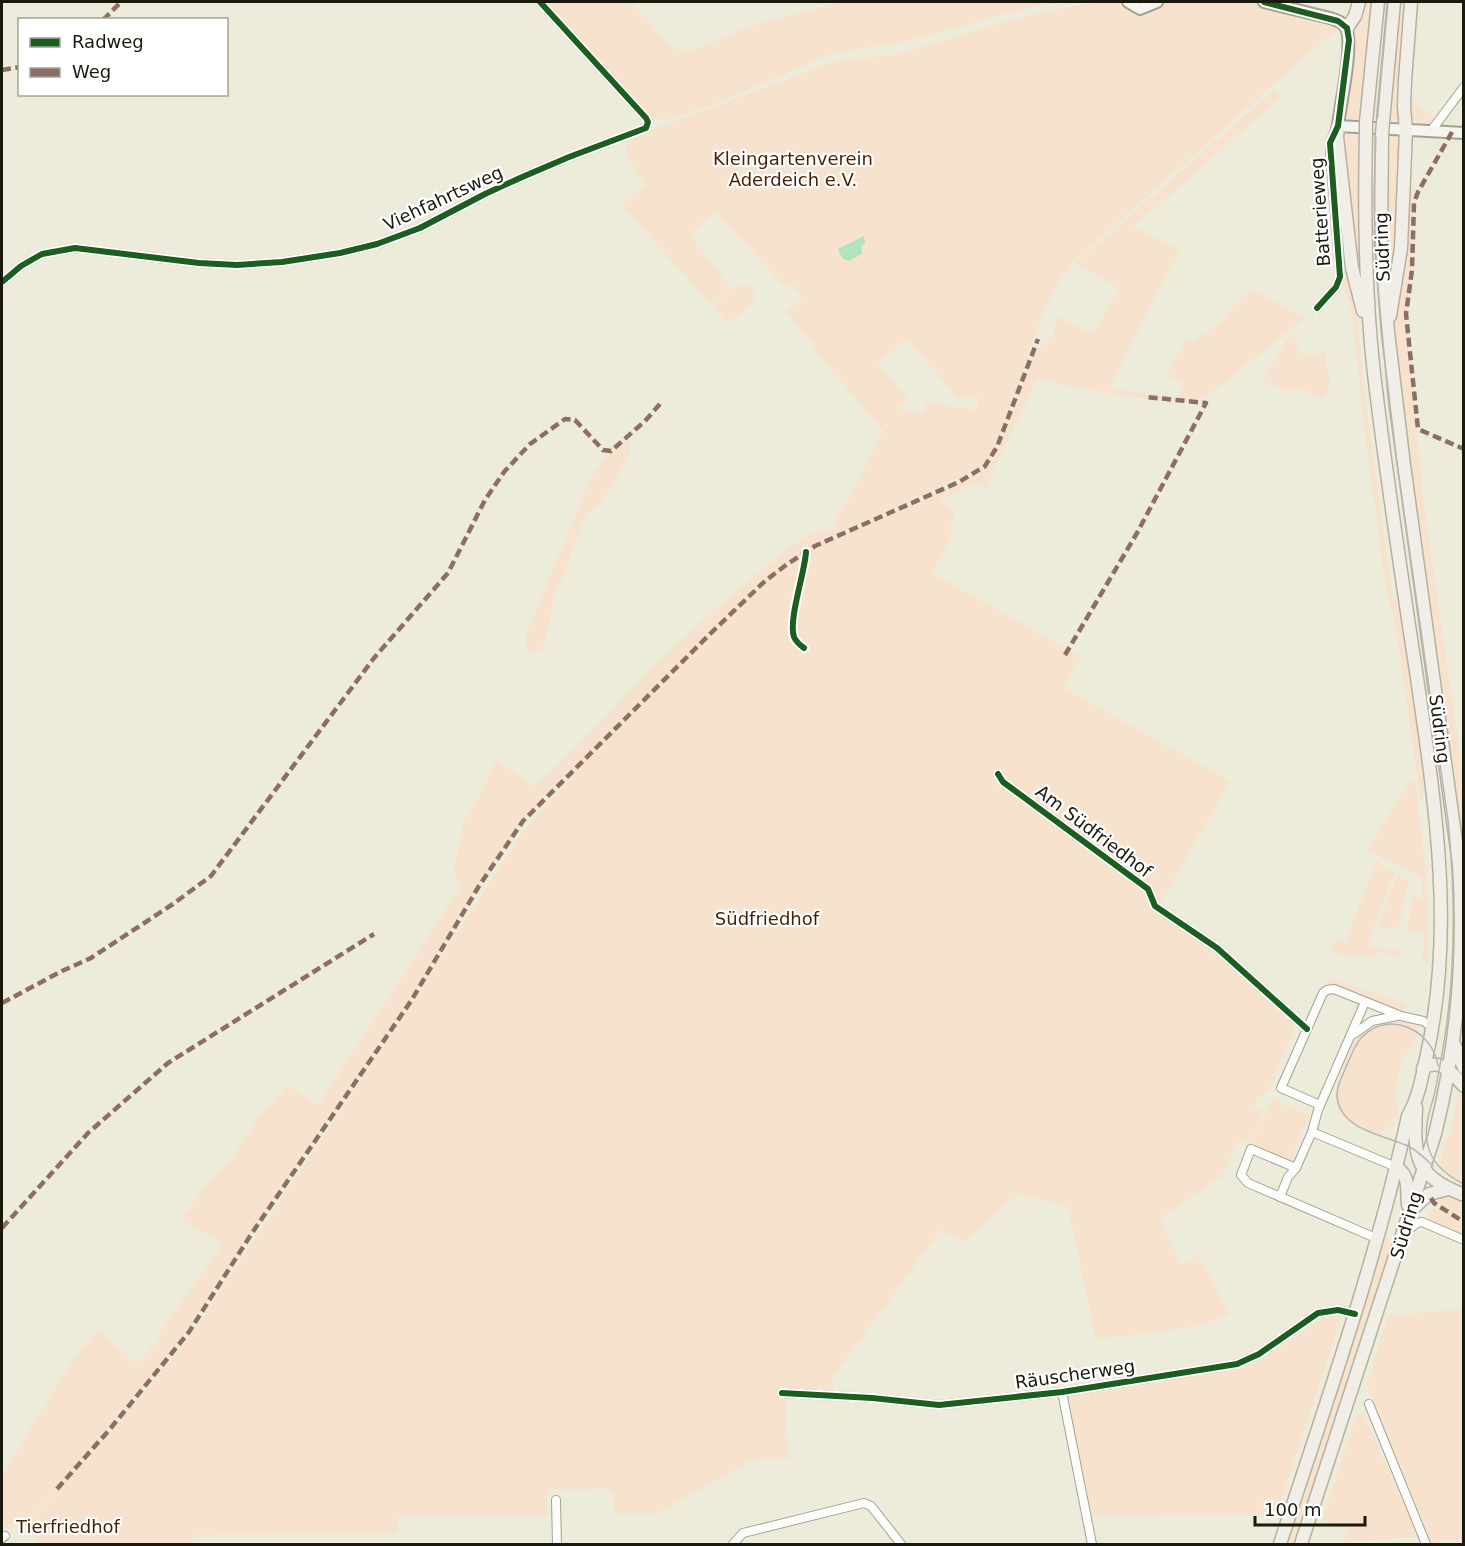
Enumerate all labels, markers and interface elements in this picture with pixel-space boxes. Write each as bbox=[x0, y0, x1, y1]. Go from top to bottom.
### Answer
legend bbox=[18, 18, 228, 96]
text: Radweg bbox=[72, 31, 144, 52]
text: Weg bbox=[72, 61, 111, 82]
park label: Kleingartenverein Aderdeich e.V. bbox=[713, 148, 873, 190]
street label: Batterieweg bbox=[1306, 157, 1334, 267]
street label: Viehfahrtsweg bbox=[380, 161, 506, 235]
street label: Südring bbox=[1370, 212, 1394, 282]
street label: Südring bbox=[1425, 693, 1455, 765]
street label: Am Südfriedhof bbox=[1032, 781, 1157, 882]
park label: Südfriedhof bbox=[715, 908, 820, 929]
street label: Südring bbox=[1386, 1189, 1426, 1261]
street label: Räuscherweg bbox=[1014, 1355, 1136, 1393]
scale bar bbox=[1255, 1489, 1364, 1527]
text: 100 m bbox=[1264, 1499, 1322, 1520]
park label: Tierfriedhof bbox=[15, 1516, 121, 1537]

